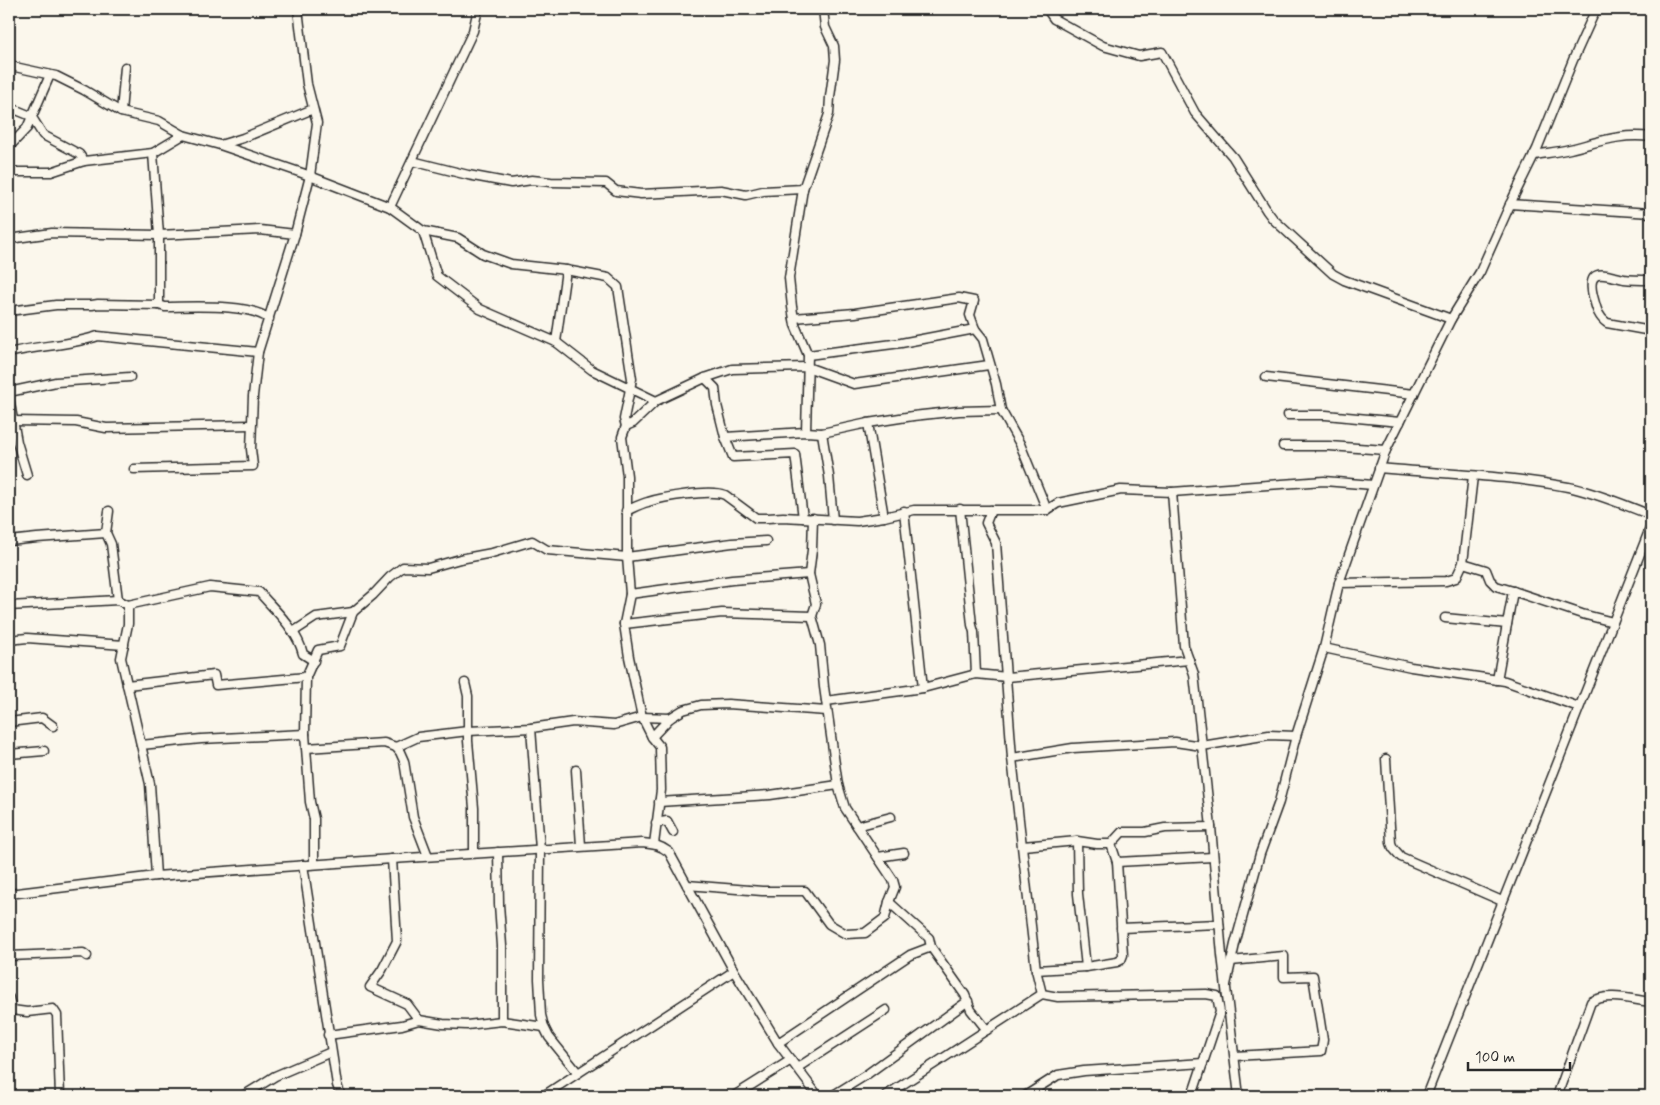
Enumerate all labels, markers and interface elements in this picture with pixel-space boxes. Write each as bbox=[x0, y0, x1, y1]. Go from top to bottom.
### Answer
scale bar bbox=[1468, 1040, 1570, 1072]
text: 100 m bbox=[1475, 1048, 1515, 1068]

